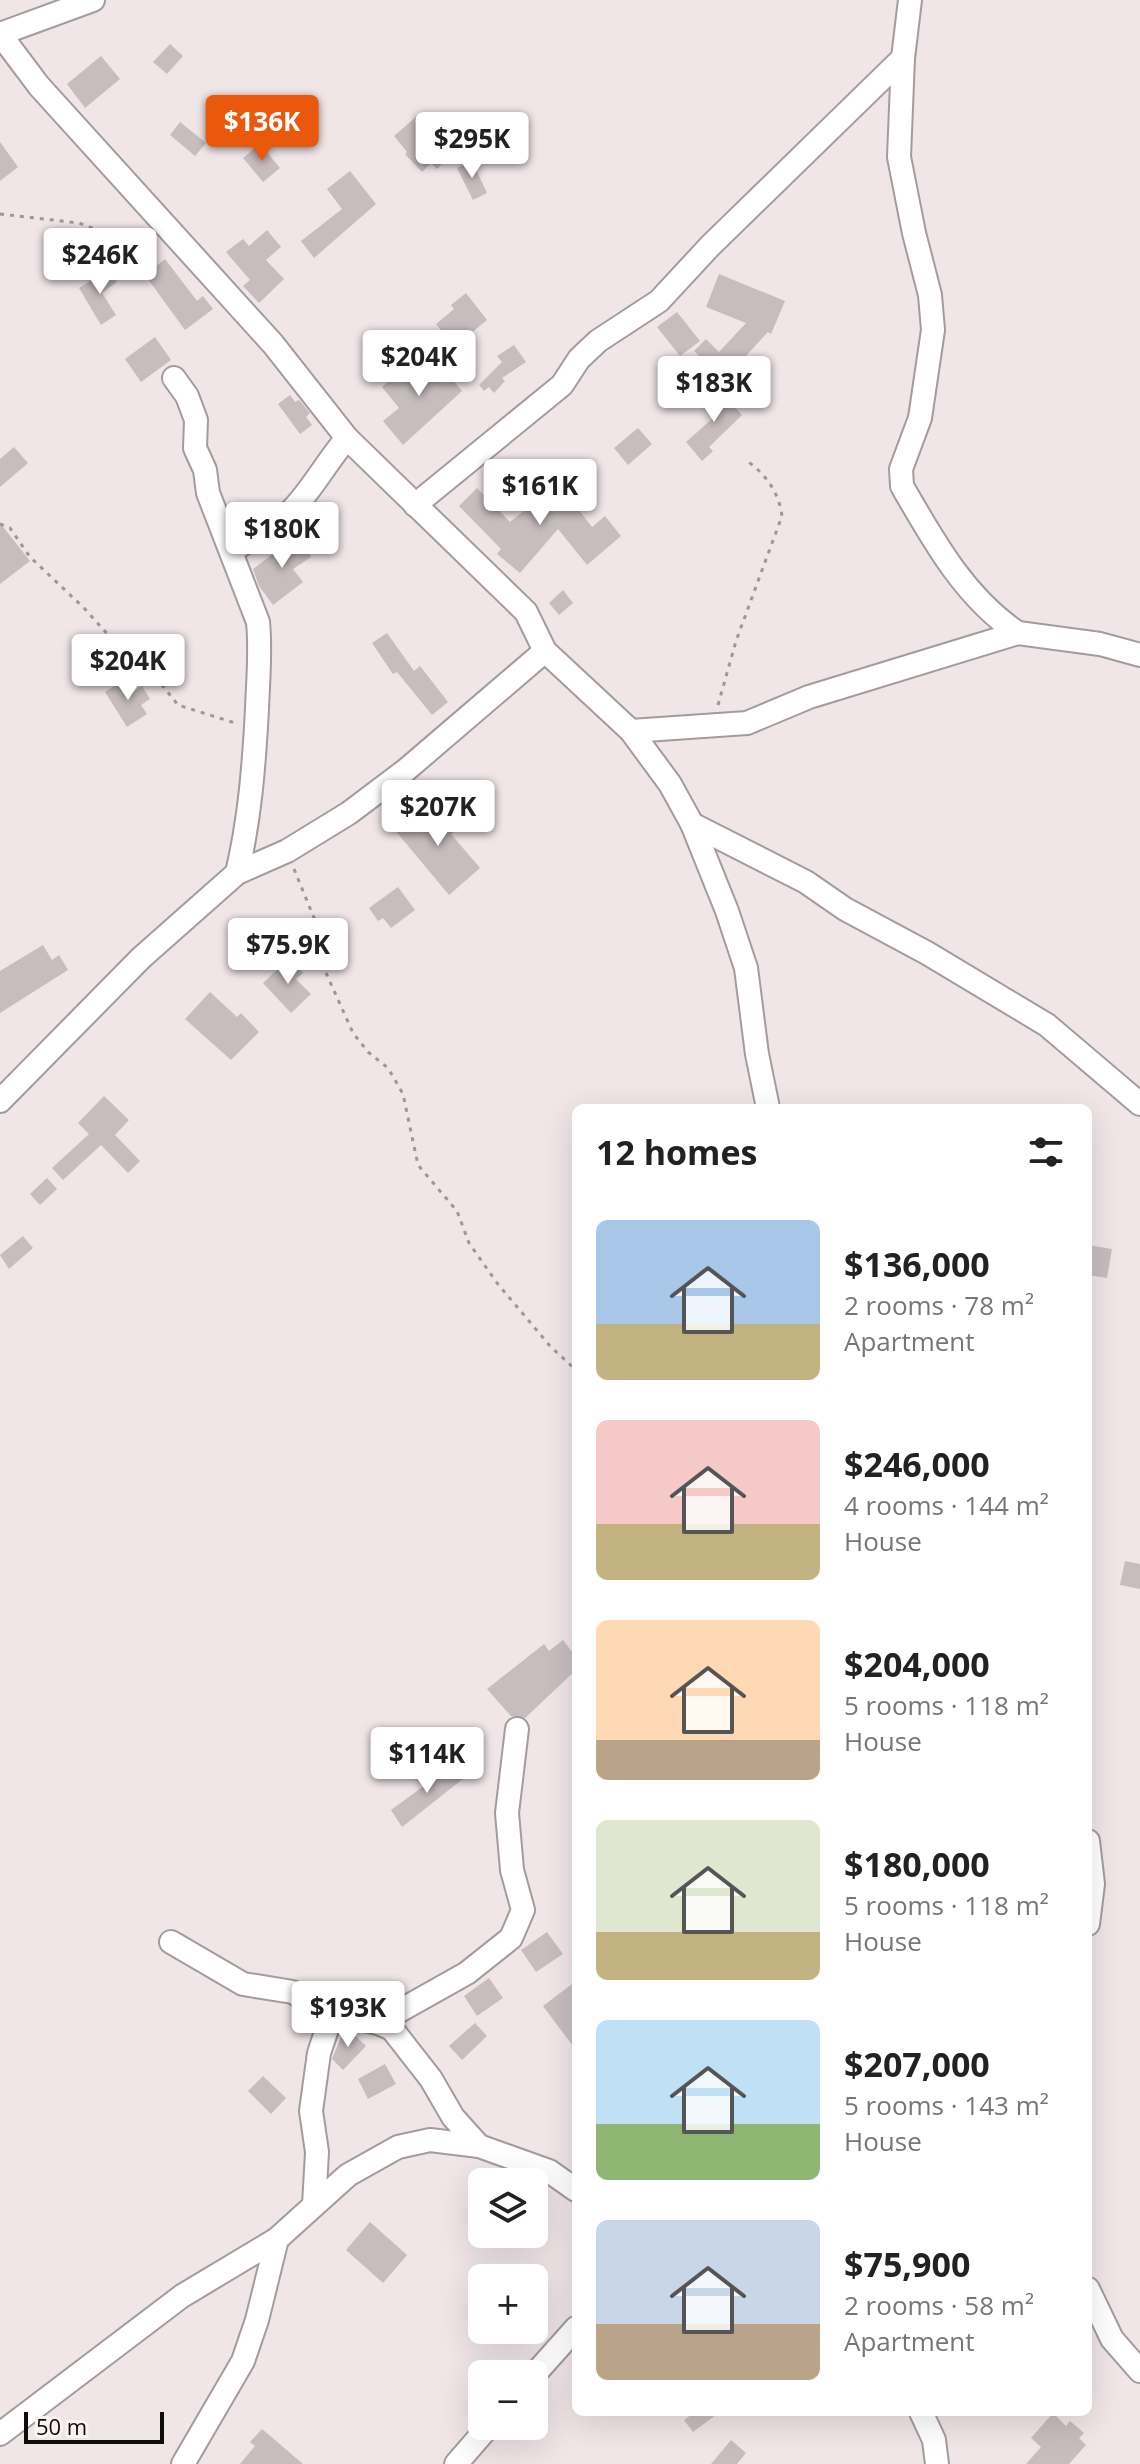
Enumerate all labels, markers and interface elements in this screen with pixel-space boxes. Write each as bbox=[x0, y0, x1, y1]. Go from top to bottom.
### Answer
pin: $136K bbox=[206, 95, 318, 163]
text: $136K bbox=[224, 103, 300, 139]
pin: $295K bbox=[416, 112, 528, 180]
text: $295K bbox=[434, 120, 510, 156]
pin: $246K bbox=[44, 228, 156, 296]
text: $246K bbox=[62, 236, 138, 272]
pin: $204K bbox=[363, 330, 475, 398]
text: $204K bbox=[381, 338, 457, 374]
pin: $183K bbox=[658, 356, 770, 424]
text: $183K bbox=[676, 364, 752, 400]
pin: $161K bbox=[484, 459, 596, 527]
text: $161K bbox=[502, 467, 578, 503]
pin: $180K bbox=[226, 502, 338, 570]
text: $180K bbox=[244, 510, 320, 546]
pin: $204K bbox=[72, 634, 184, 702]
text: $204K bbox=[90, 642, 166, 678]
pin: $207K bbox=[382, 780, 494, 848]
text: $207K bbox=[400, 788, 476, 824]
pin: $75.9K bbox=[223, 918, 353, 986]
text: $75.9K bbox=[246, 926, 330, 962]
text: 12 homes bbox=[596, 1129, 757, 1175]
icon: filters bbox=[1024, 1130, 1068, 1174]
text: $136,000 bbox=[844, 1241, 990, 1287]
icon: home bbox=[660, 1252, 756, 1348]
text: 2 rooms · 78 m² bbox=[844, 1287, 1034, 1323]
text: Apartment bbox=[844, 1323, 975, 1359]
text: $246,000 bbox=[844, 1441, 990, 1487]
icon: home bbox=[660, 1452, 756, 1548]
text: 4 rooms · 144 m² bbox=[844, 1487, 1049, 1523]
text: House bbox=[844, 1523, 922, 1559]
text: $204,000 bbox=[844, 1641, 990, 1687]
icon: home bbox=[660, 1652, 756, 1748]
text: 5 rooms · 118 m² bbox=[844, 1687, 1049, 1723]
text: House bbox=[844, 1723, 922, 1759]
pin: $114K bbox=[371, 1727, 483, 1795]
text: $114K bbox=[389, 1735, 465, 1771]
text: $180,000 bbox=[844, 1841, 990, 1887]
icon: home bbox=[660, 1852, 756, 1948]
text: 5 rooms · 118 m² bbox=[844, 1887, 1049, 1923]
text: House bbox=[844, 1923, 922, 1959]
pin: $193K bbox=[292, 1981, 404, 2049]
text: $193K bbox=[310, 1989, 386, 2025]
text: $207,000 bbox=[844, 2041, 990, 2087]
icon: home bbox=[660, 2052, 756, 2148]
text: 5 rooms · 143 m² bbox=[844, 2087, 1049, 2123]
text: House bbox=[844, 2123, 922, 2159]
map controls bbox=[468, 2168, 548, 2440]
button: layers bbox=[468, 2168, 548, 2248]
text: $75,900 bbox=[844, 2241, 970, 2287]
icon: home bbox=[660, 2252, 756, 2348]
button: + bbox=[468, 2264, 548, 2344]
text: 2 rooms · 58 m² bbox=[844, 2287, 1034, 2323]
text: Apartment bbox=[844, 2323, 975, 2359]
button: − bbox=[468, 2360, 548, 2440]
scale bar bbox=[24, 2408, 164, 2444]
text: 50 m bbox=[36, 2411, 87, 2441]

